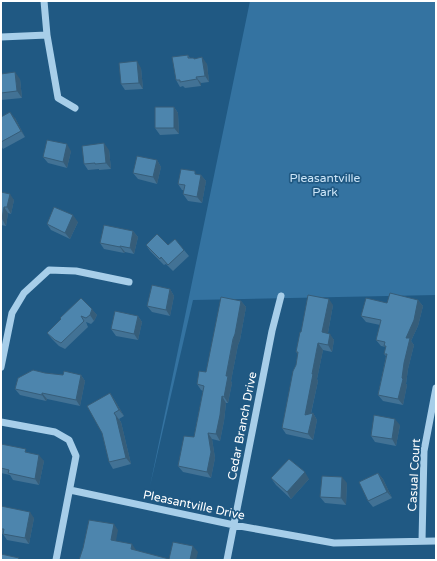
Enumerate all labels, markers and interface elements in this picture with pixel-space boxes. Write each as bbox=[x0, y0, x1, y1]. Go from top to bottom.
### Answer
park label: Pleasantville Park bbox=[290, 171, 361, 199]
street label: Cedar Branch Drive bbox=[225, 370, 259, 481]
street label: Casual Court bbox=[405, 438, 423, 512]
street label: Pleasantville Drive bbox=[142, 487, 246, 523]

